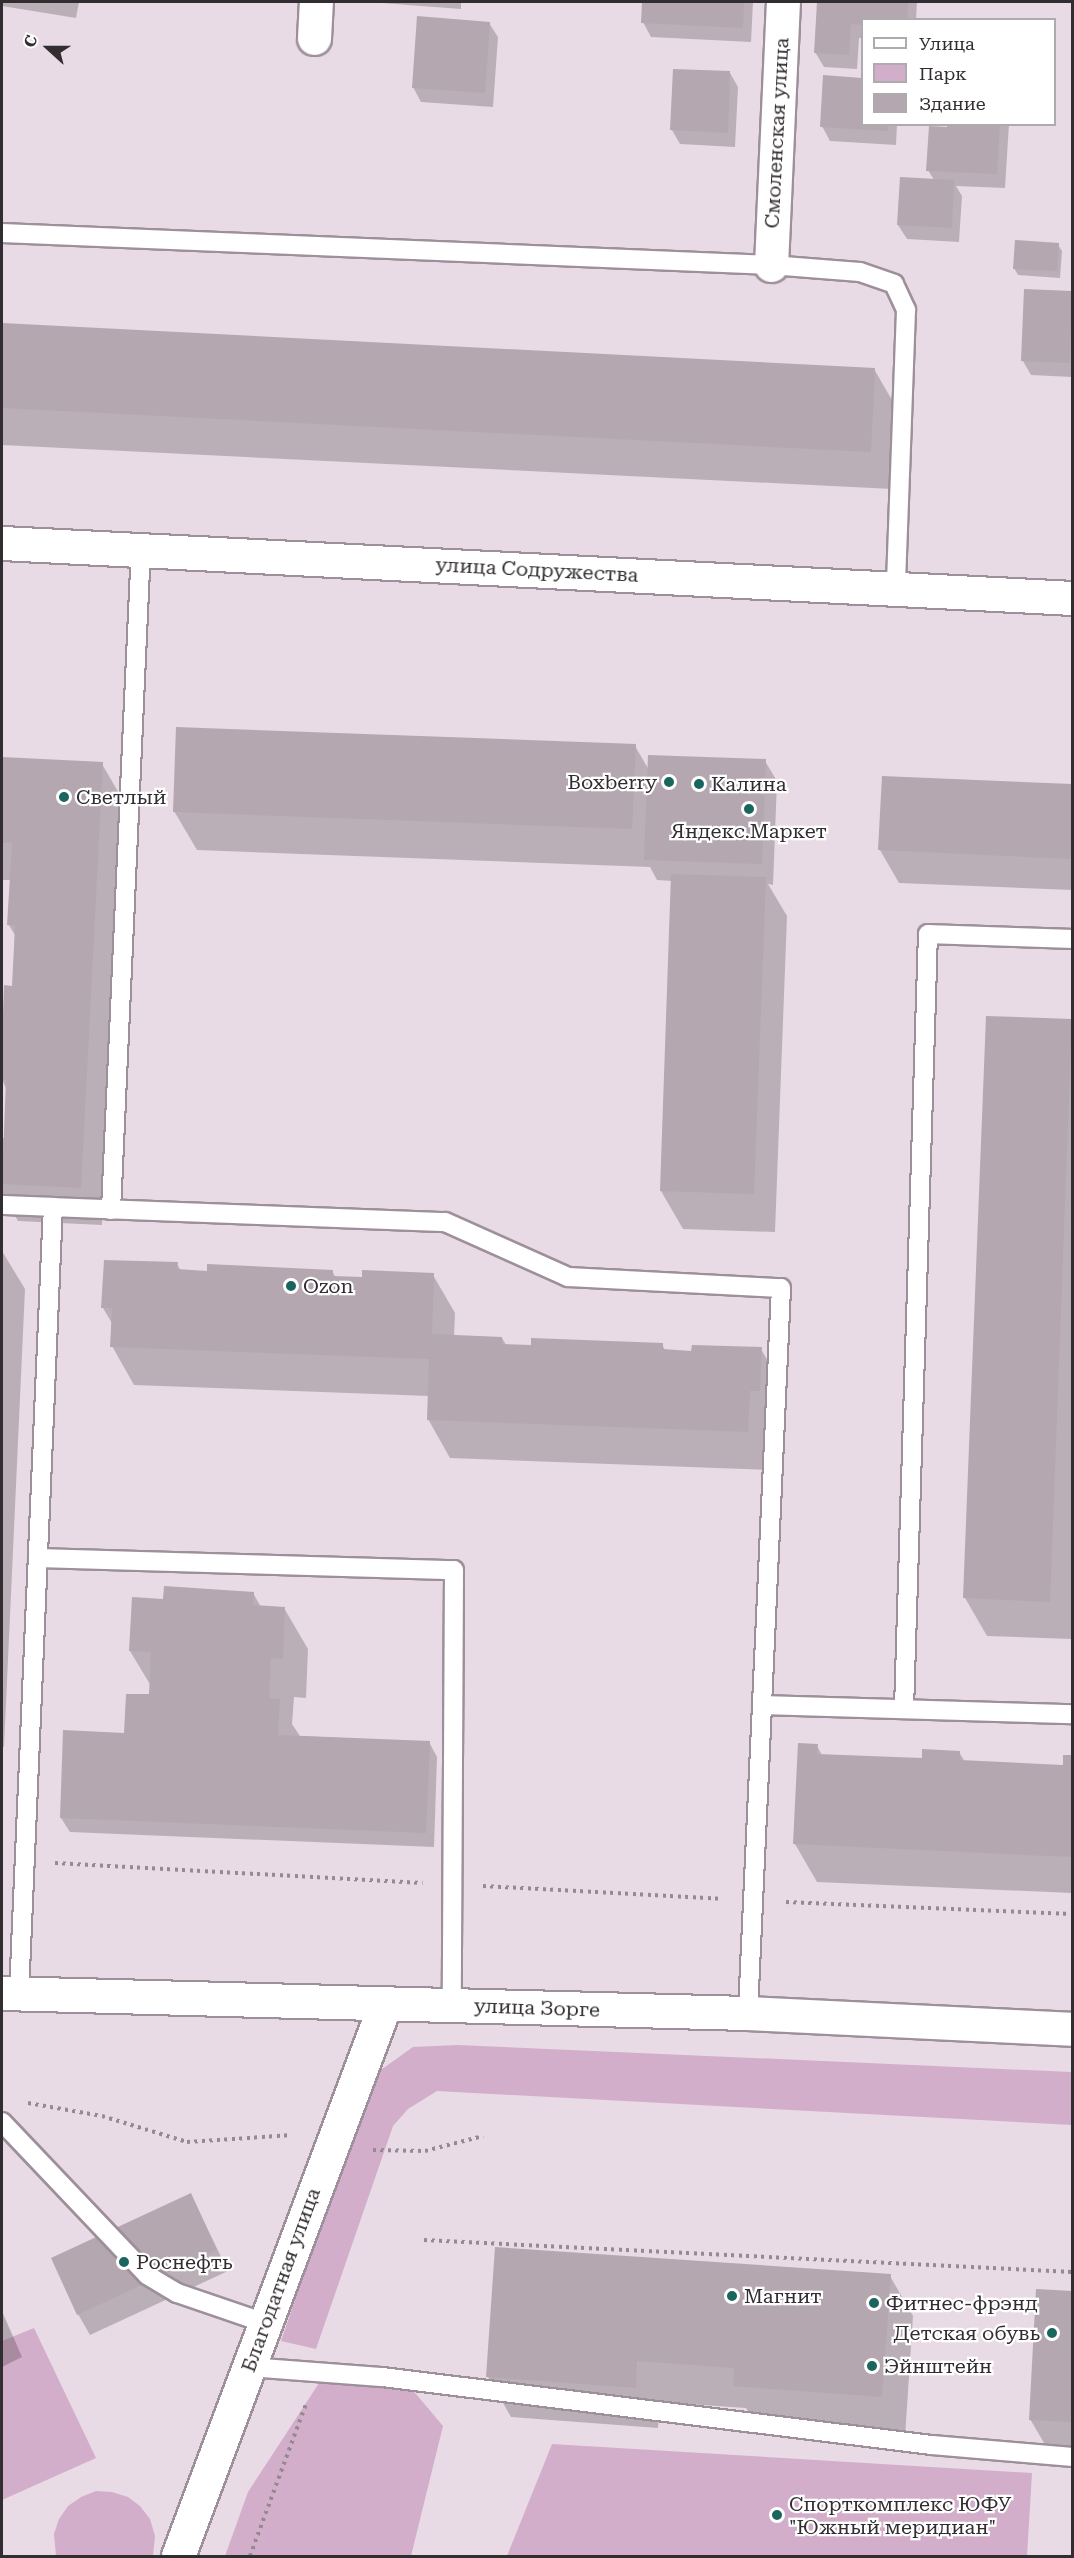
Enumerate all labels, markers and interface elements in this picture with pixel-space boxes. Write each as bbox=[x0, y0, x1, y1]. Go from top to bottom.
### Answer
north arrow bbox=[18, 18, 78, 78]
legend bbox=[861, 18, 1056, 126]
text: С bbox=[20, 33, 42, 50]
text: Улица bbox=[919, 33, 975, 54]
street label: Смоленская улица bbox=[760, 37, 794, 229]
text: Парк bbox=[919, 63, 967, 84]
text: Здание bbox=[919, 93, 986, 114]
street label: улица Содружества bbox=[435, 553, 639, 587]
place label: Boxberry bbox=[568, 770, 657, 794]
place label: Калина bbox=[711, 772, 786, 796]
marker: Boxberry bbox=[662, 775, 676, 789]
marker: Калина bbox=[692, 777, 706, 791]
place label: Светлый bbox=[76, 785, 166, 809]
marker: Светлый bbox=[57, 790, 71, 804]
marker: Яндекс.Маркет bbox=[742, 802, 756, 816]
place label: Яндекс.Маркет bbox=[671, 819, 827, 843]
place label: Ozon bbox=[303, 1274, 353, 1298]
marker: Ozon bbox=[284, 1279, 298, 1293]
street label: улица Зорге bbox=[474, 1994, 600, 2022]
street label: Благодатная улица bbox=[236, 2185, 326, 2375]
place label: Роснефть bbox=[136, 2250, 232, 2274]
marker: Роснефть bbox=[117, 2255, 131, 2269]
place label: Магнит bbox=[744, 2284, 822, 2308]
marker: Магнит bbox=[725, 2289, 739, 2303]
place label: Фитнес-фрэнд bbox=[886, 2291, 1038, 2315]
marker: Фитнес-фрэнд bbox=[867, 2296, 881, 2310]
place label: Детская обувь bbox=[894, 2321, 1040, 2345]
marker: Детская обувь bbox=[1045, 2326, 1059, 2340]
place label: Эйнштейн bbox=[884, 2354, 992, 2378]
marker: Эйнштейн bbox=[865, 2359, 879, 2373]
place label: Спорткомплекс ЮФУ "Южный меридиан" bbox=[789, 2492, 1011, 2539]
marker: Спорткомплекс ЮФУ "Южный меридиан" bbox=[770, 2508, 784, 2522]

